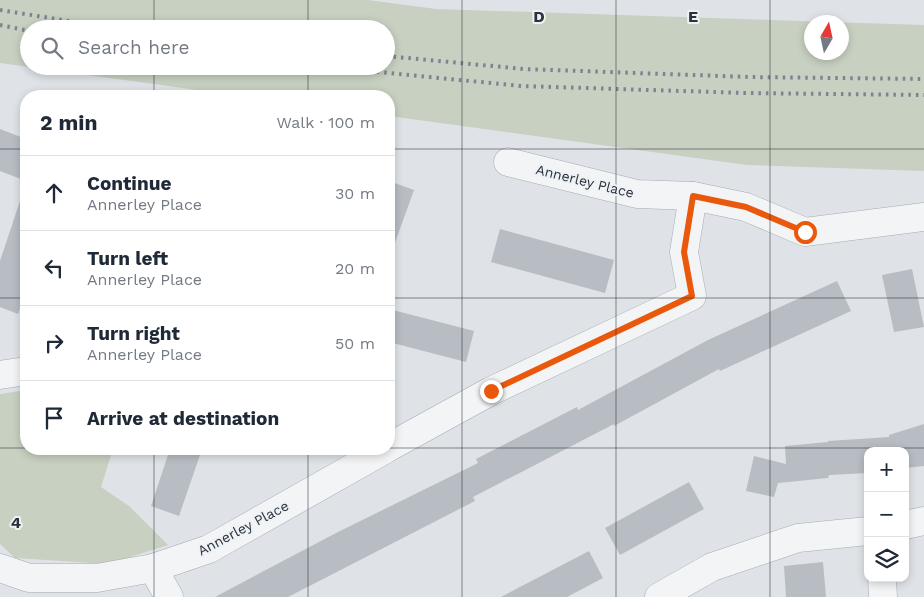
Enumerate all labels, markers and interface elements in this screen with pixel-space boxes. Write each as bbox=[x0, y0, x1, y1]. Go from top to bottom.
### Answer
text: D bbox=[533, 7, 545, 26]
text: E bbox=[688, 7, 698, 26]
north arrow bbox=[804, 15, 849, 60]
search box bbox=[20, 20, 395, 75]
icon: search bbox=[38, 34, 66, 62]
text: Search here bbox=[78, 36, 189, 59]
text: 2 min bbox=[40, 110, 97, 135]
text: Walk · 100 m bbox=[277, 113, 375, 132]
street label: Annerley Place bbox=[534, 161, 636, 201]
text: Continue bbox=[87, 172, 171, 195]
icon: ahead bbox=[40, 179, 68, 207]
text: 30 m bbox=[335, 184, 375, 203]
text: Annerley Place bbox=[87, 195, 202, 214]
route start bbox=[794, 221, 817, 244]
text: Turn left bbox=[87, 247, 168, 270]
icon: left bbox=[40, 254, 68, 282]
text: 20 m bbox=[335, 259, 375, 278]
text: Annerley Place bbox=[87, 270, 202, 289]
text: Turn right bbox=[87, 322, 180, 345]
icon: right bbox=[40, 329, 68, 357]
text: 50 m bbox=[335, 334, 375, 353]
text: Annerley Place bbox=[87, 345, 202, 364]
route end bbox=[480, 380, 503, 403]
icon: arrive bbox=[40, 404, 68, 432]
text: Arrive at destination bbox=[87, 407, 279, 430]
map controls bbox=[864, 447, 909, 582]
button: + bbox=[864, 447, 909, 492]
button: − bbox=[864, 492, 909, 537]
street label: Annerley Place bbox=[195, 497, 291, 559]
text: 4 bbox=[11, 513, 21, 532]
button: layers bbox=[864, 537, 909, 582]

